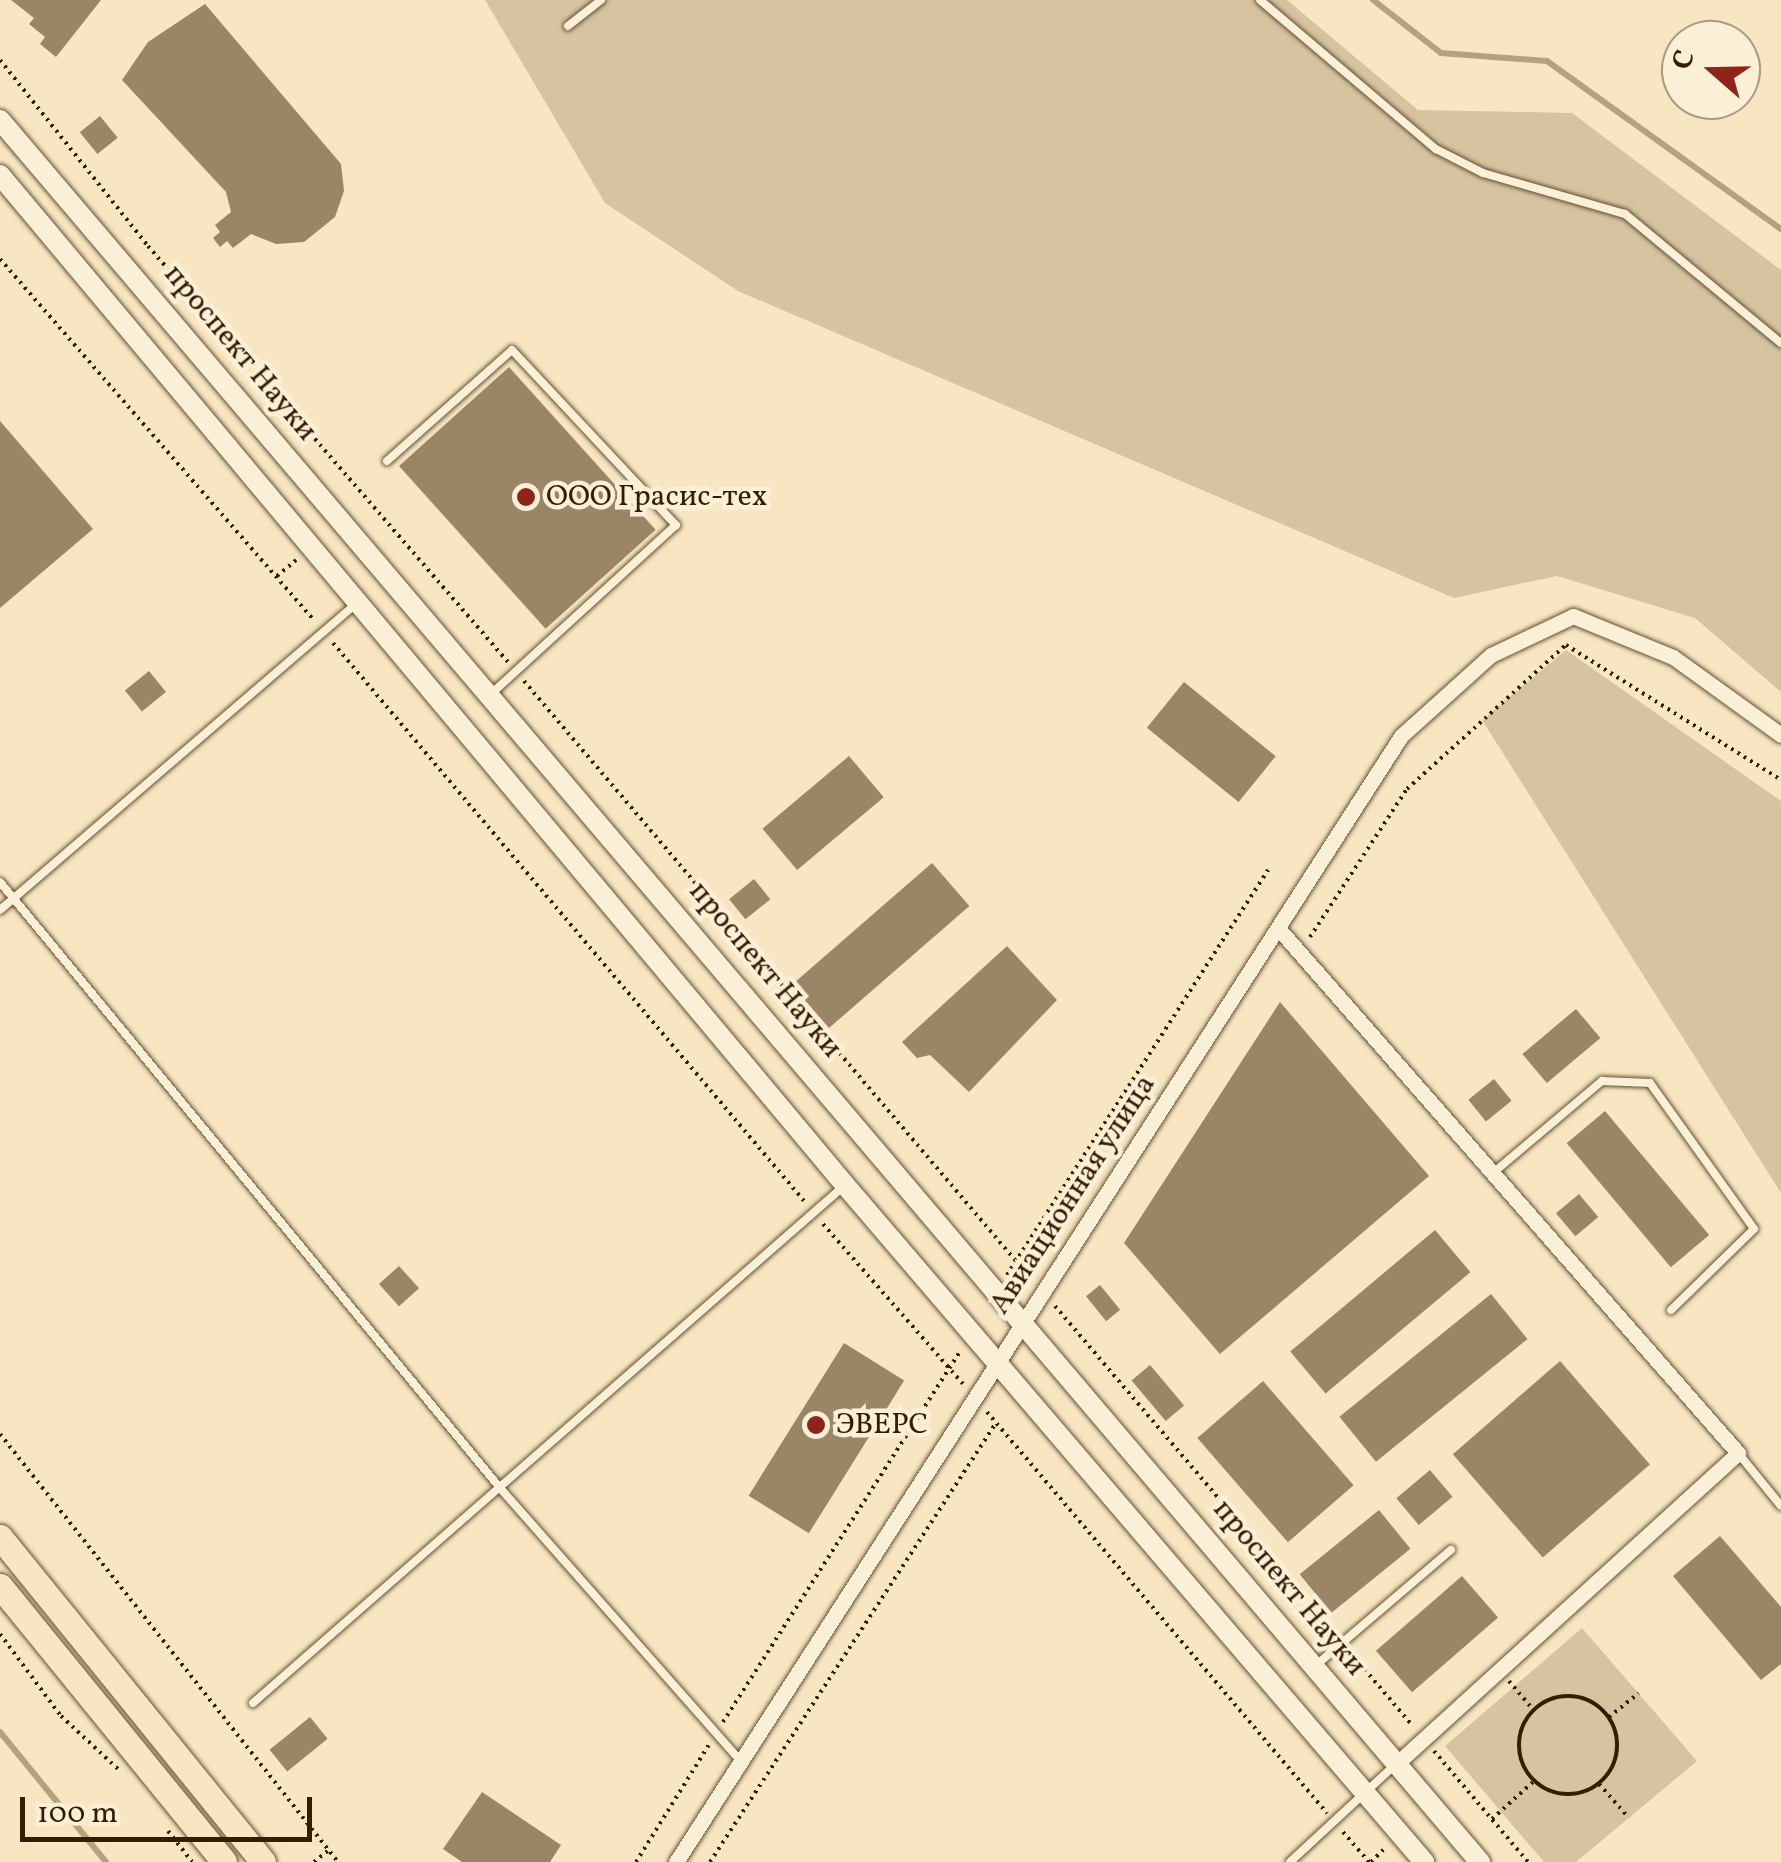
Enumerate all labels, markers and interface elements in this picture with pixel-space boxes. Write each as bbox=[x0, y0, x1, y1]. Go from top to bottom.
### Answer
north arrow bbox=[1661, 20, 1761, 120]
text: С bbox=[1663, 45, 1706, 75]
street label: проспект Науки bbox=[156, 257, 324, 449]
place label: ООО Грасис-тех bbox=[546, 479, 767, 515]
marker: ООО Грасис-тех bbox=[515, 486, 537, 508]
street label: проспект Науки bbox=[681, 874, 849, 1066]
street label: Авиационная улица bbox=[982, 1068, 1164, 1322]
place label: ЭВЕРС bbox=[836, 1407, 928, 1443]
marker: ЭВЕРС bbox=[805, 1414, 827, 1436]
street label: проспект Науки bbox=[1205, 1492, 1373, 1684]
scale bar bbox=[25, 1777, 318, 1839]
text: 100 m bbox=[37, 1793, 118, 1835]

